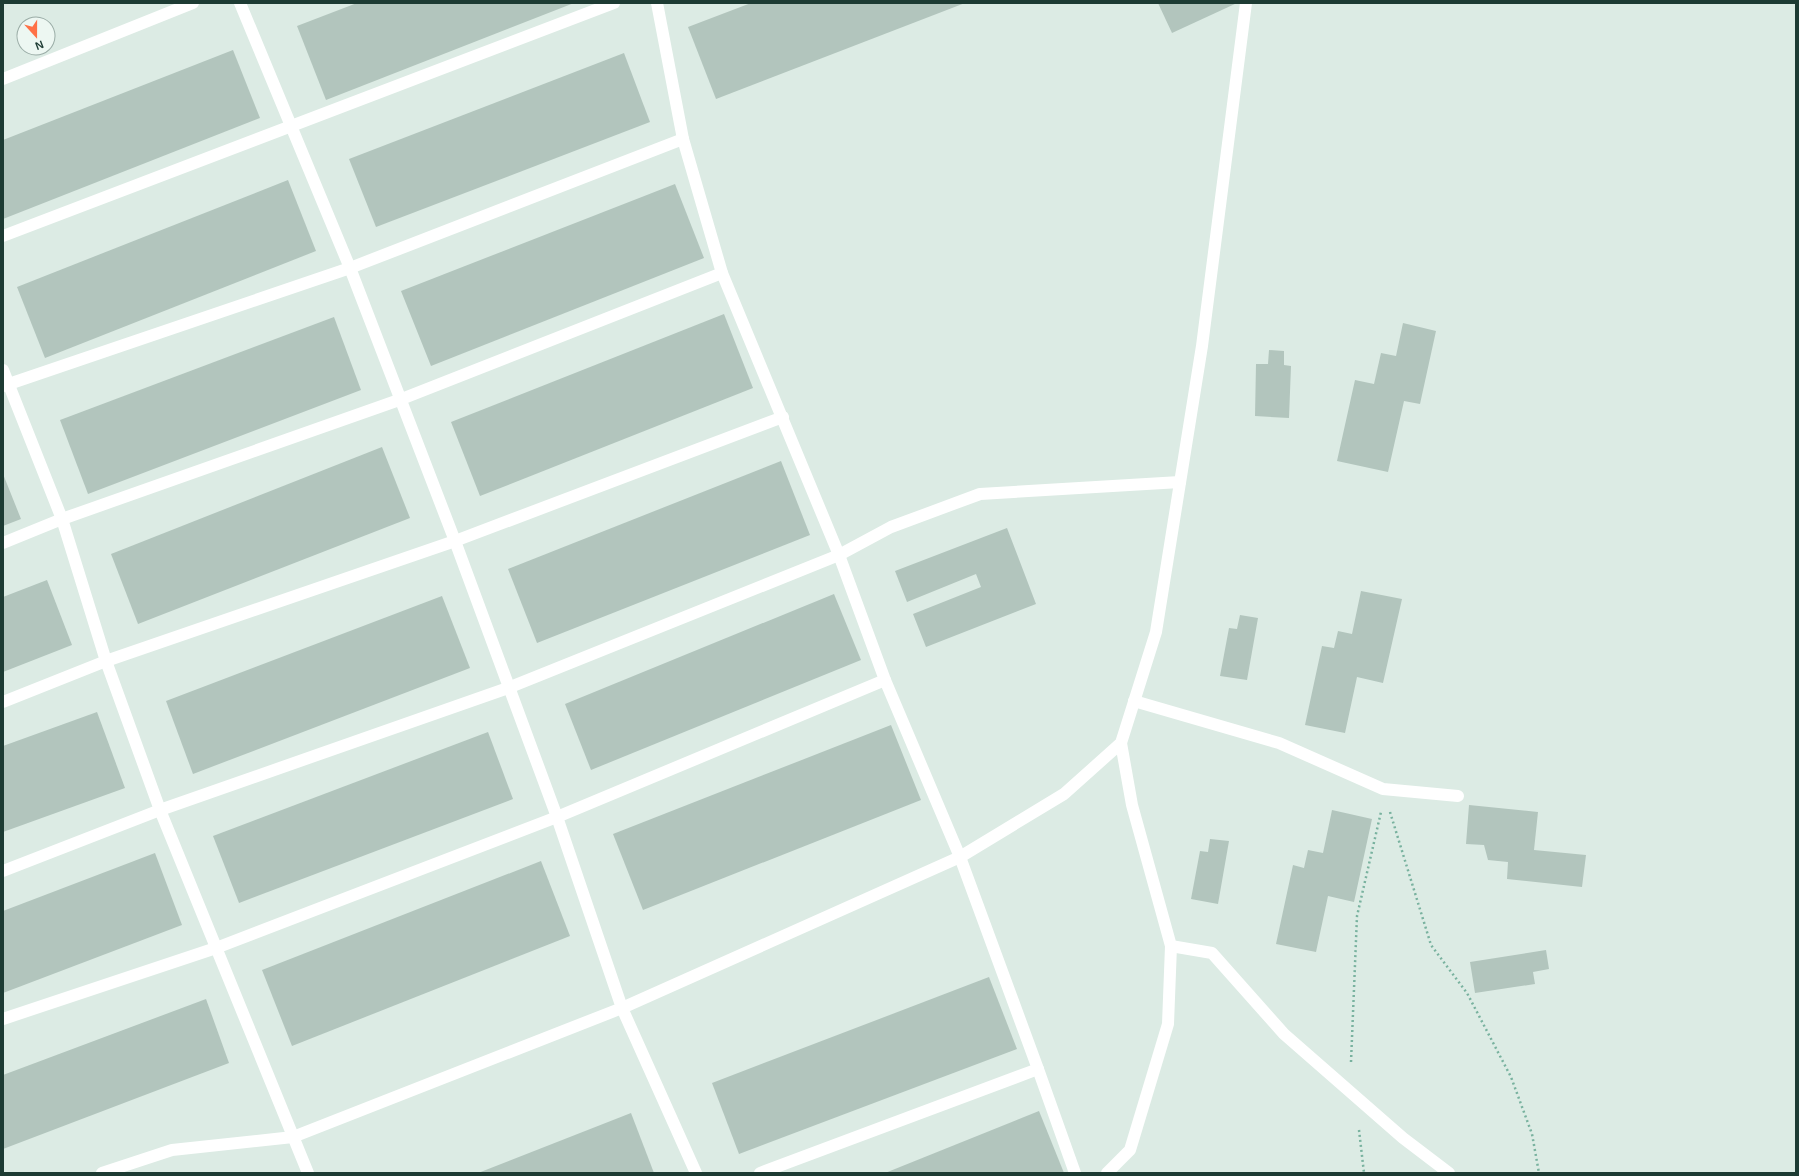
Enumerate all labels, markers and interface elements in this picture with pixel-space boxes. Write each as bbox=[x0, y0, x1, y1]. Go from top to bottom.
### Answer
north arrow bbox=[16, 16, 56, 56]
text: N bbox=[34, 38, 45, 52]

